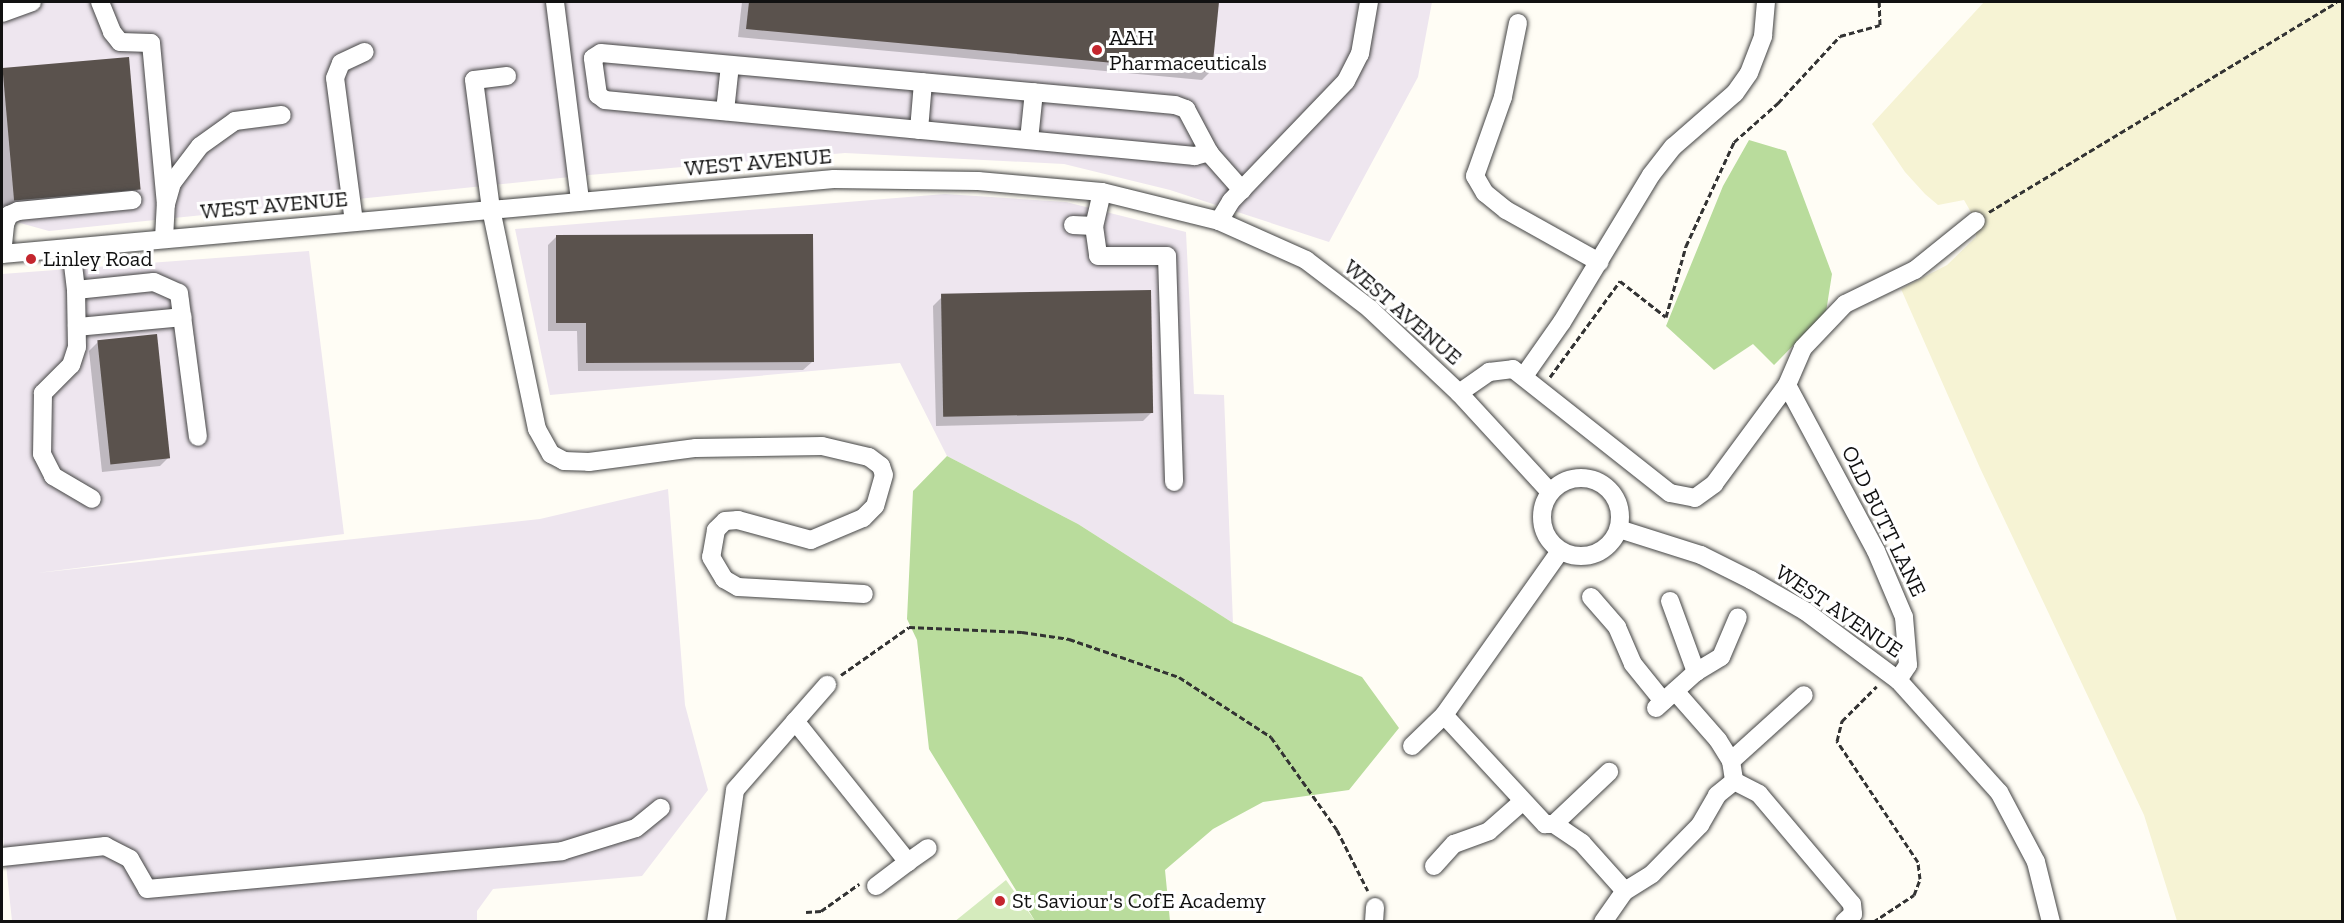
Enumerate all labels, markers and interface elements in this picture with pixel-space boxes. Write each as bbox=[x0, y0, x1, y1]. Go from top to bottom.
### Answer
place label: AAH Pharmaceuticals bbox=[1109, 24, 1267, 76]
marker: AAH Pharmaceuticals bbox=[1090, 43, 1104, 57]
street label: WEST AVENUE bbox=[683, 142, 833, 182]
street label: WEST AVENUE bbox=[199, 185, 349, 225]
place label: Linley Road bbox=[43, 246, 153, 272]
marker: Linley Road bbox=[24, 252, 38, 266]
street label: WEST AVENUE bbox=[1338, 253, 1468, 371]
street label: OLD BUTT LANE bbox=[1836, 441, 1932, 601]
street label: WEST AVENUE bbox=[1770, 558, 1908, 664]
place label: St Saviour's CofE Academy bbox=[1012, 888, 1266, 914]
marker: St Saviour's CofE Academy bbox=[993, 894, 1007, 908]

